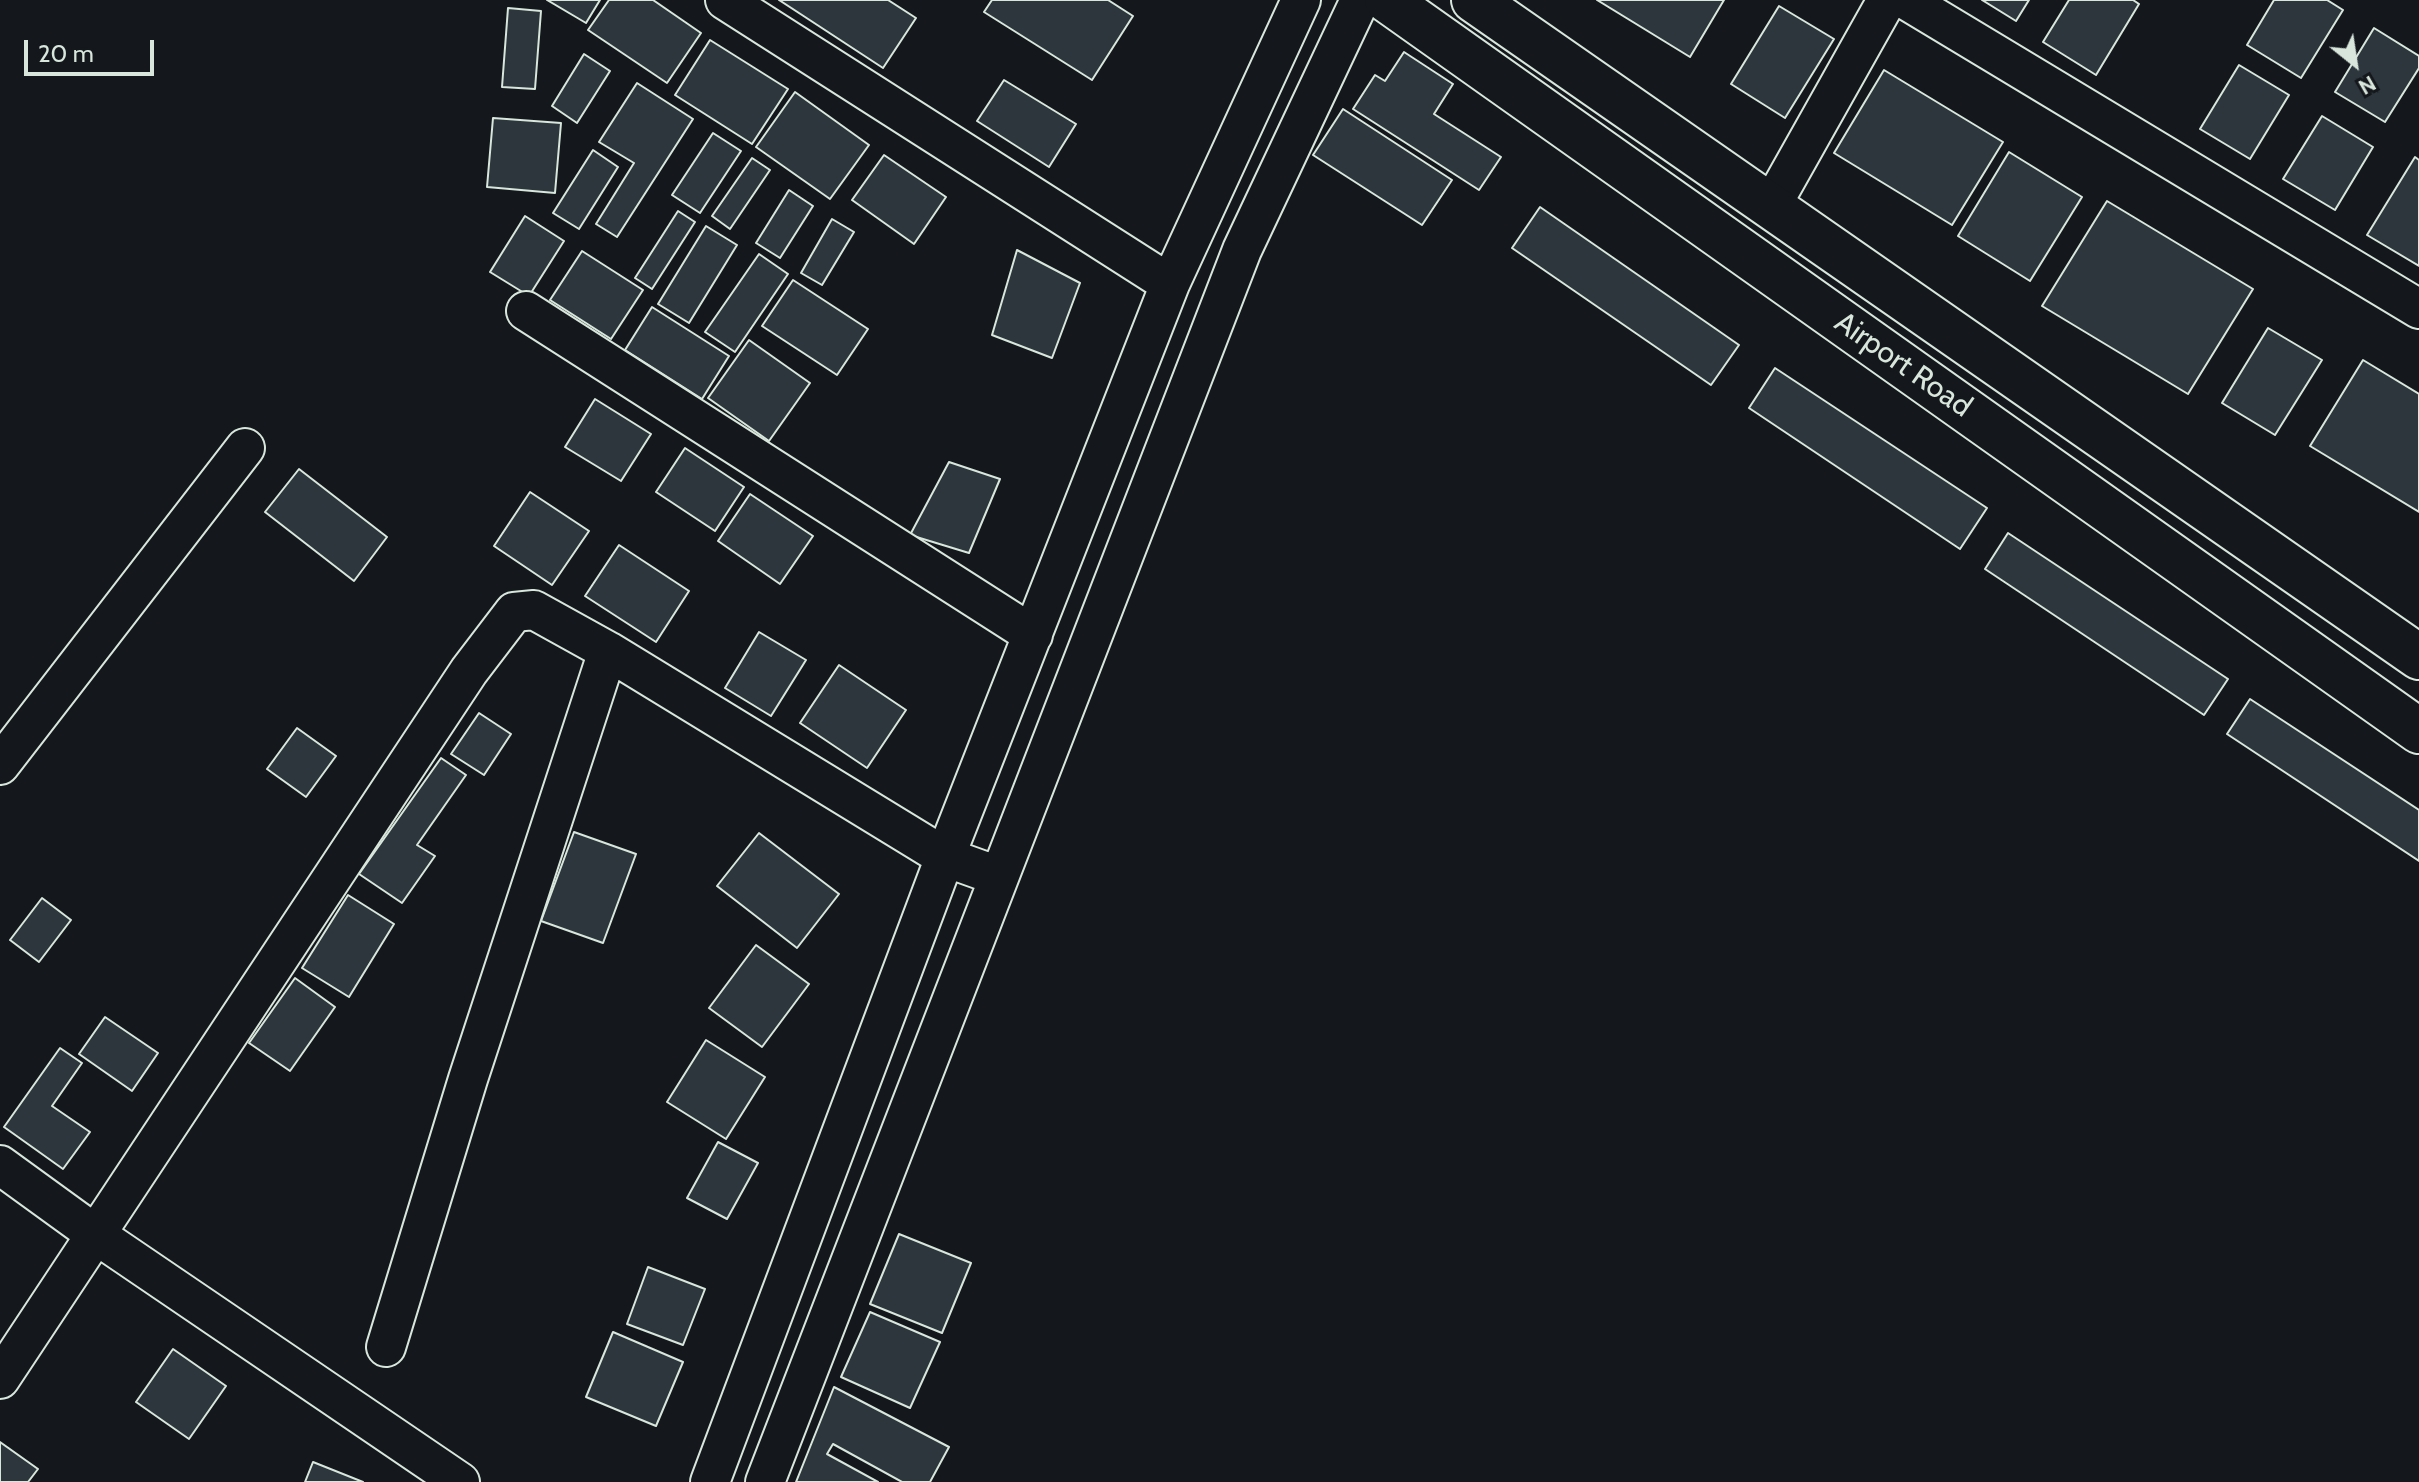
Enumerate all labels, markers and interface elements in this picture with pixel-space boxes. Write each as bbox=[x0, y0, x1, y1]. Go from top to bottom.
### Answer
scale bar bbox=[28, 24, 158, 74]
north arrow bbox=[2315, 24, 2395, 104]
text: 20 m bbox=[38, 39, 94, 68]
text: N bbox=[2354, 70, 2381, 101]
street label: Airport Road bbox=[1828, 305, 1978, 425]

